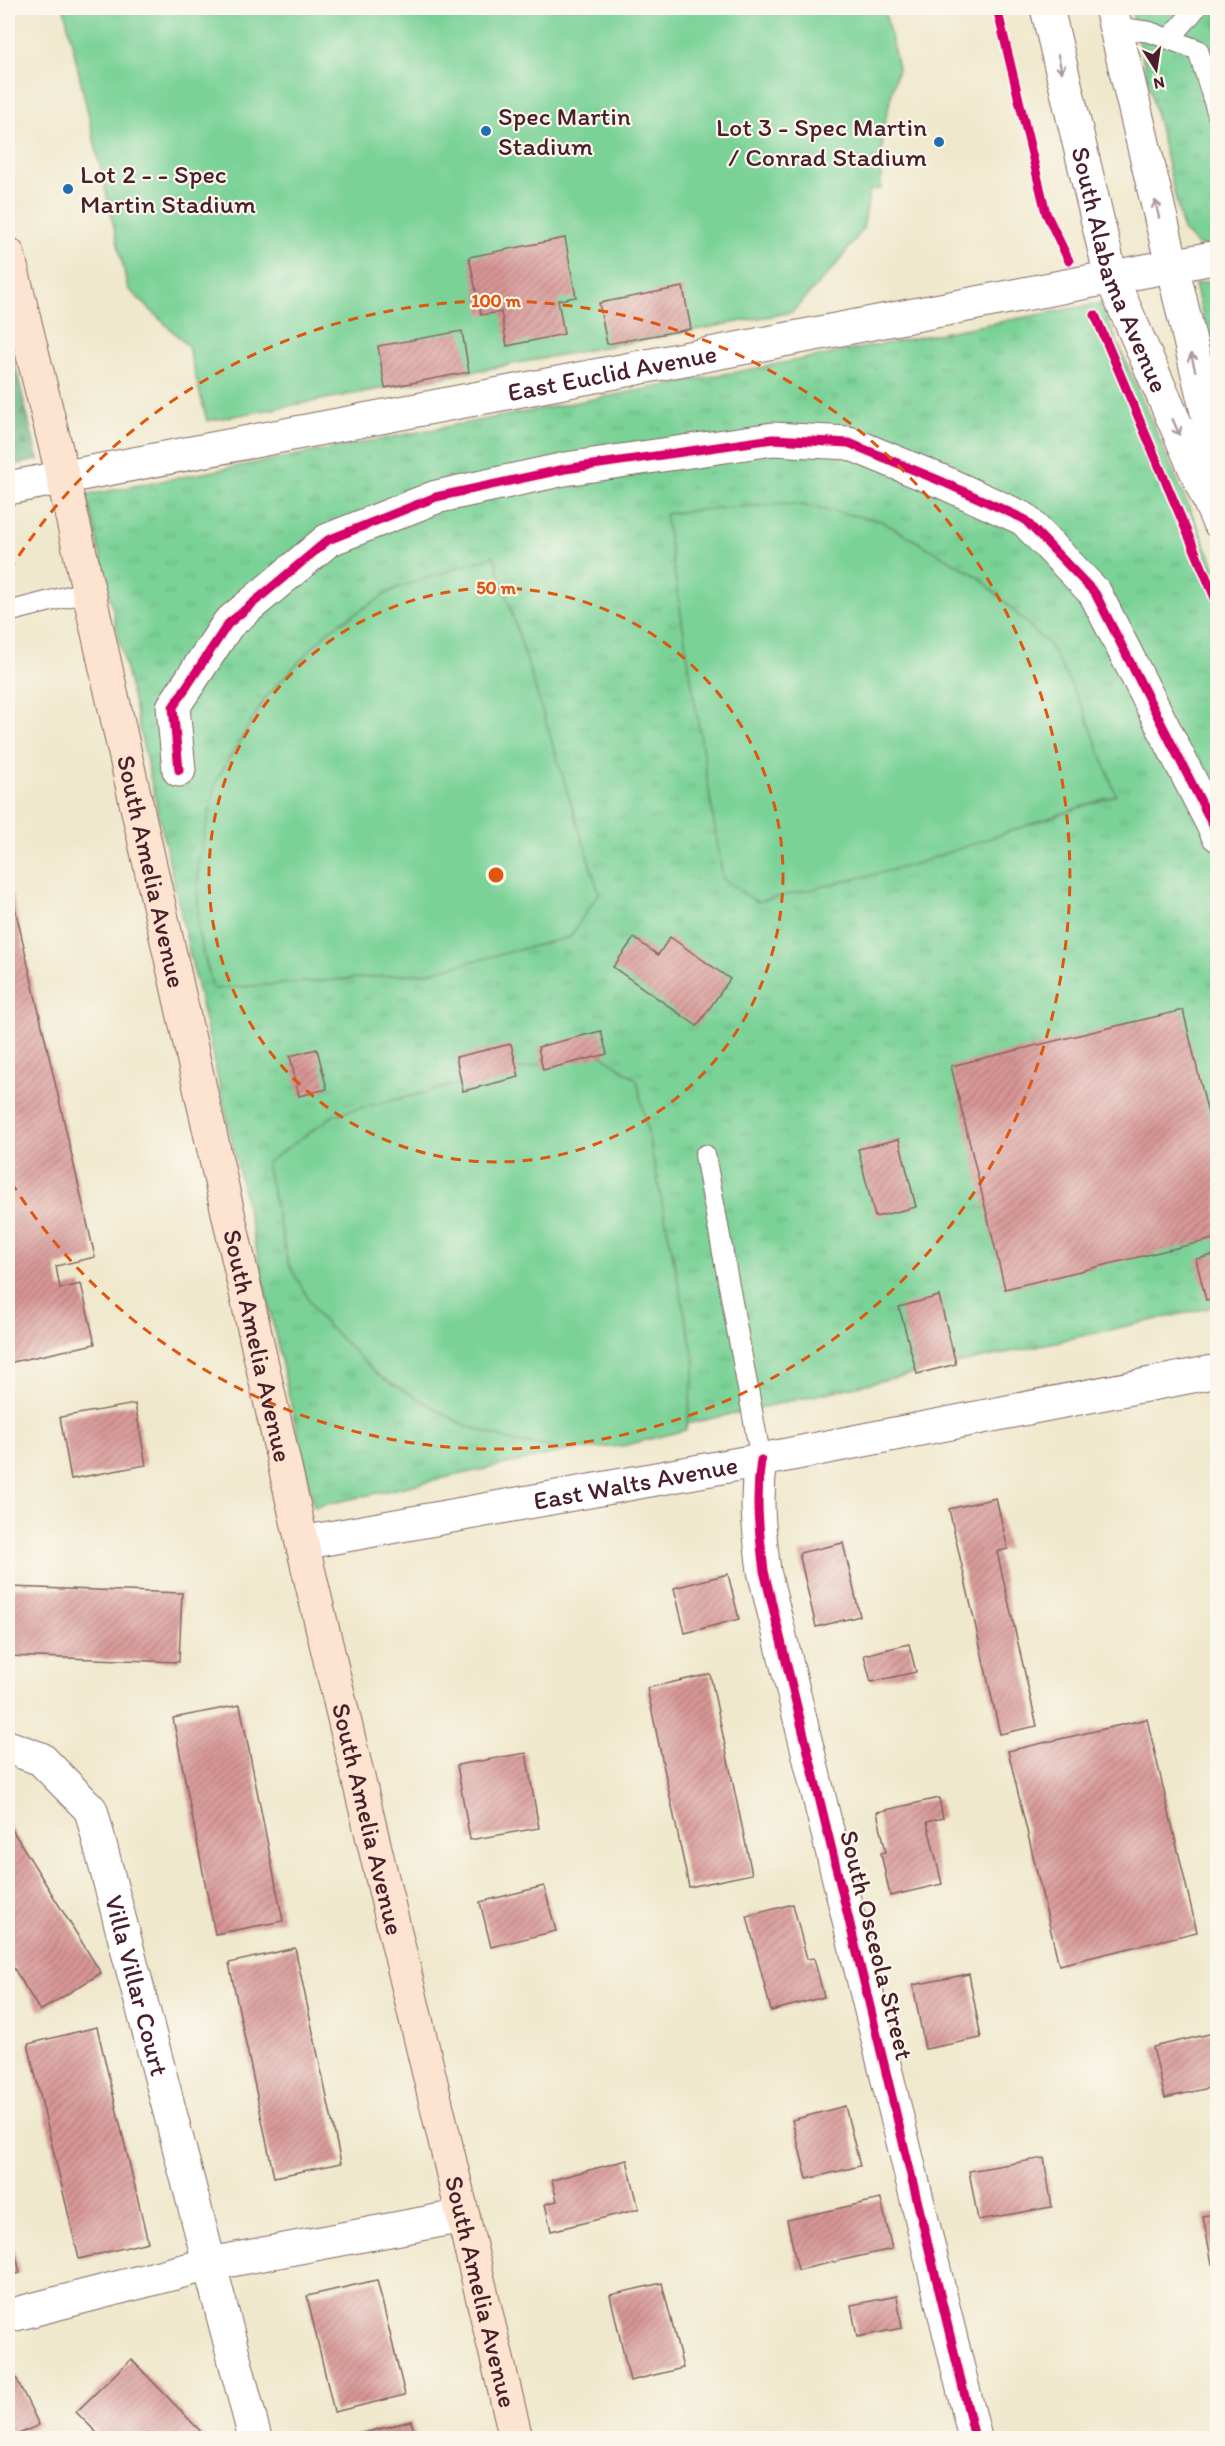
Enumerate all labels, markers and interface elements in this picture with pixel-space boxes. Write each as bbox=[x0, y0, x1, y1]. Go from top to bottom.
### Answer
north arrow bbox=[1126, 39, 1186, 99]
one-way arrow bbox=[1055, 55, 1067, 74]
text: N bbox=[1152, 73, 1166, 94]
place label: Spec Martin Stadium bbox=[498, 100, 631, 162]
place label: Lot 3 - Spec Martin / Conrad Stadium bbox=[716, 111, 927, 173]
marker: Spec Martin Stadium bbox=[479, 124, 493, 138]
marker: Lot 3 - Spec Martin / Conrad Stadium bbox=[932, 135, 946, 149]
street label: South Alabama Avenue bbox=[1065, 143, 1176, 397]
place label: Lot 2 - - Spec Martin Stadium bbox=[80, 158, 256, 220]
marker: Lot 2 - - Spec Martin Stadium bbox=[61, 182, 75, 196]
one-way arrow bbox=[1151, 199, 1163, 218]
text: 100 m bbox=[471, 290, 522, 312]
street label: East Euclid Avenue bbox=[505, 337, 719, 408]
one-way arrow bbox=[1187, 352, 1199, 371]
one-way arrow bbox=[1171, 417, 1183, 435]
text: 50 m bbox=[476, 577, 517, 599]
street label: South Amelia Avenue bbox=[110, 752, 193, 991]
centre of rings bbox=[486, 865, 506, 885]
street label: South Amelia Avenue bbox=[216, 1226, 299, 1465]
street label: East Walts Avenue bbox=[531, 1448, 740, 1517]
street label: South Amelia Avenue bbox=[325, 1700, 411, 1938]
street label: South Osceola Street bbox=[833, 1827, 921, 2063]
street label: Villa Villar Court bbox=[98, 1892, 176, 2080]
street label: South Amelia Avenue bbox=[438, 2172, 524, 2411]

